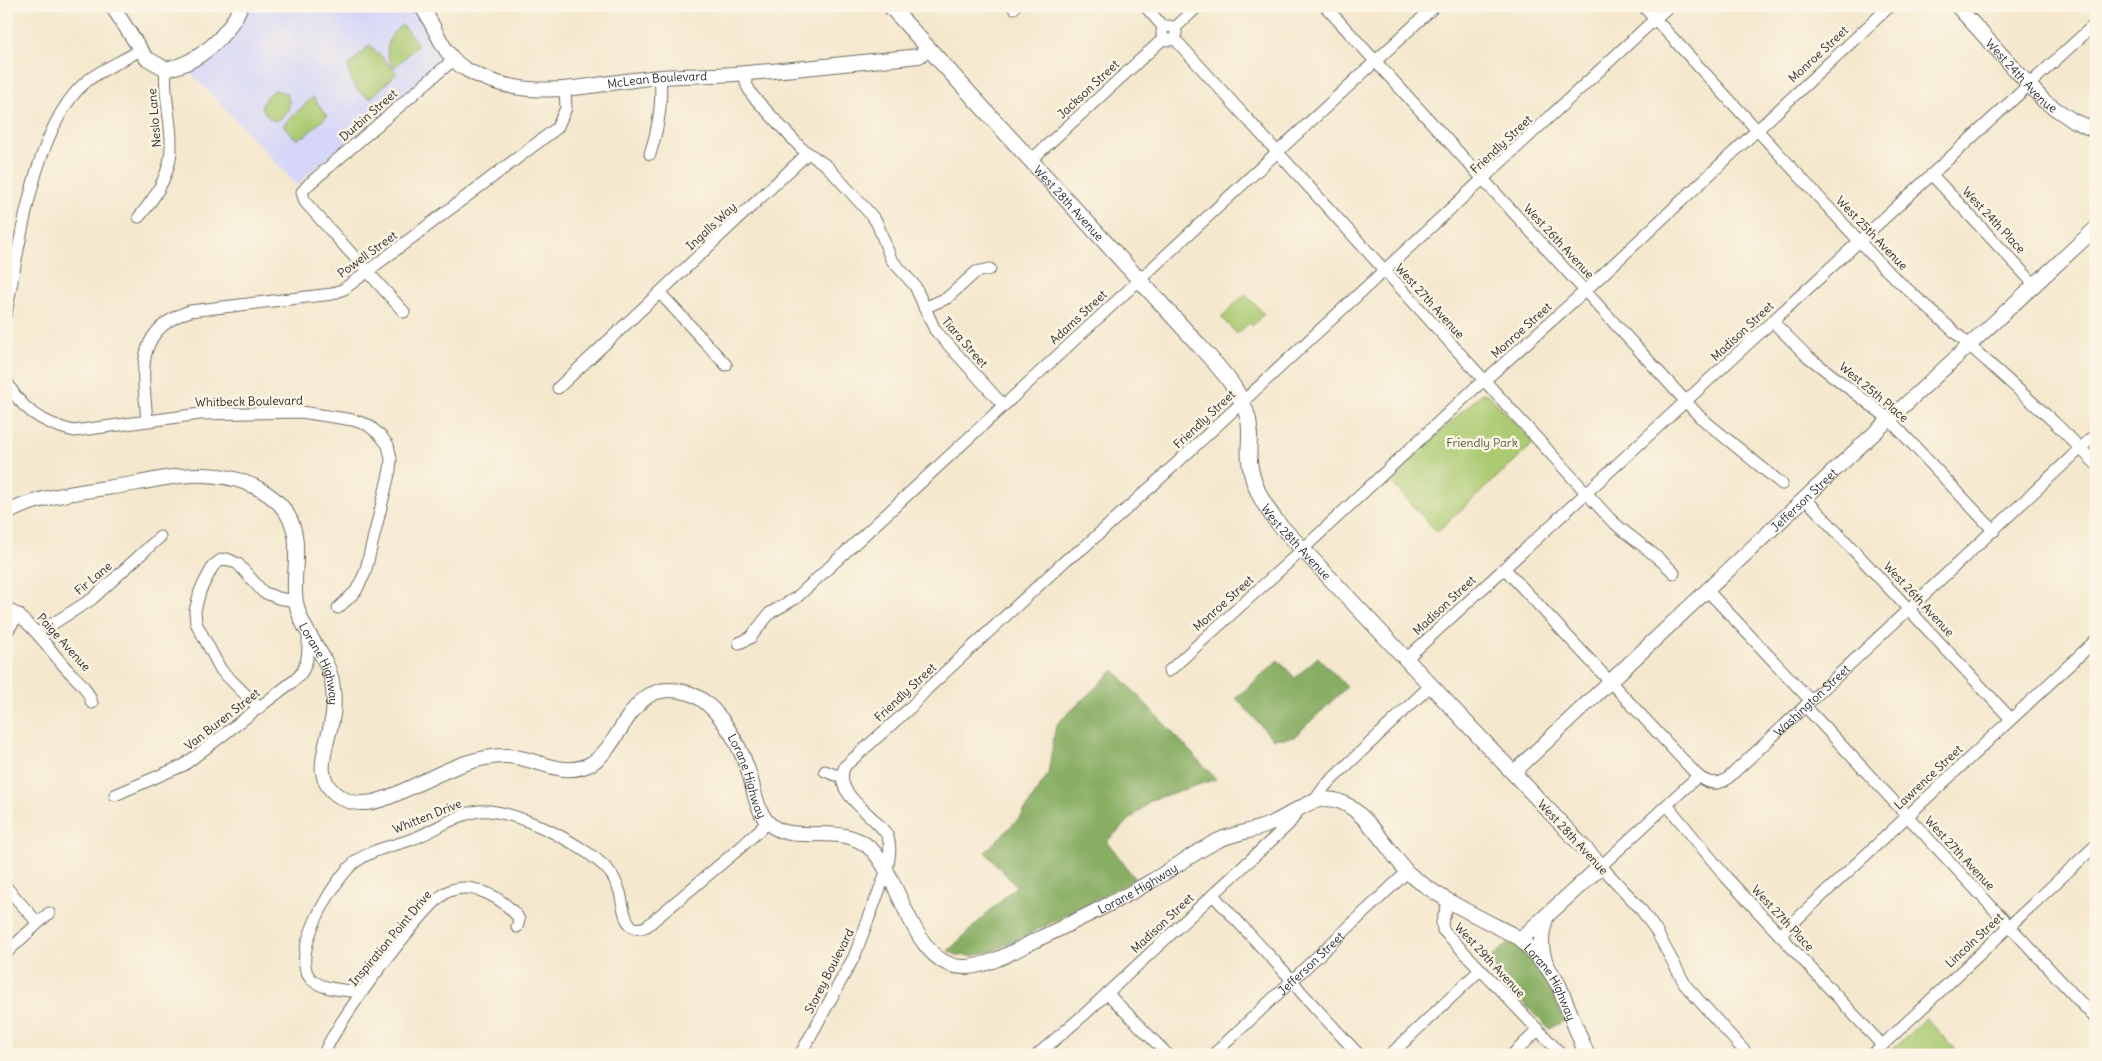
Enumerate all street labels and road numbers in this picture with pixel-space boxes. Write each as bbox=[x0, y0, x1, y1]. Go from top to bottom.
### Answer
street label: Monroe Street bbox=[1785, 23, 1851, 85]
street label: West 24th Avenue bbox=[1983, 35, 2060, 115]
street label: Jackson Street bbox=[1054, 57, 1122, 121]
street label: McLean Boulevard bbox=[606, 68, 707, 91]
street label: Durbin Street bbox=[336, 86, 400, 144]
street label: Neslo Lane bbox=[144, 88, 164, 148]
street label: Friendly Street bbox=[1467, 112, 1535, 176]
street label: West 28th Avenue bbox=[1031, 162, 1107, 244]
street label: West 24th Place bbox=[1959, 184, 2029, 256]
street label: West 25th Avenue bbox=[1833, 193, 1911, 273]
street label: Ingalls Way bbox=[683, 199, 739, 253]
street label: West 26th Avenue bbox=[1520, 200, 1598, 282]
street label: Powell Street bbox=[334, 227, 400, 281]
street label: West 27th Avenue bbox=[1392, 260, 1468, 342]
street label: Adams Street bbox=[1046, 287, 1110, 347]
street label: Madison Street bbox=[1708, 298, 1776, 364]
street label: Monroe Street bbox=[1488, 299, 1554, 361]
street label: Tiara Street bbox=[939, 314, 991, 370]
street label: West 25th Place bbox=[1836, 359, 1912, 425]
street label: Friendly Street bbox=[1170, 387, 1238, 451]
street label: Whitbeck Boulevard bbox=[195, 393, 303, 409]
street label: Jefferson Street bbox=[1767, 465, 1840, 534]
street label: West 28th Avenue bbox=[1259, 501, 1335, 582]
street label: Fir Lane bbox=[71, 558, 115, 598]
street label: West 26th Avenue bbox=[1880, 558, 1958, 640]
street label: Monroe Street bbox=[1190, 572, 1256, 634]
street label: Madison Street bbox=[1410, 572, 1478, 638]
street label: Paige Avenue bbox=[34, 610, 94, 674]
street label: Lorane Highway bbox=[296, 620, 341, 705]
street label: Friendly Street bbox=[871, 660, 939, 724]
street label: Washington Street bbox=[1770, 661, 1853, 739]
street label: Van Buren Street bbox=[181, 685, 263, 753]
street label: Lorane Highway bbox=[725, 731, 770, 821]
street label: Lawrence Street bbox=[1891, 742, 1965, 812]
street label: Whitten Drive bbox=[390, 795, 464, 837]
street label: West 28th Avenue bbox=[1534, 796, 1612, 878]
street label: West 27th Avenue bbox=[1922, 813, 1998, 893]
street label: Lorane Highway bbox=[1095, 860, 1180, 916]
street label: West 27th Place bbox=[1749, 882, 1817, 954]
street label: Inspiration Point Drive bbox=[346, 887, 434, 989]
street label: Madison Street bbox=[1128, 890, 1196, 956]
street label: Lincoln Street bbox=[1942, 909, 2006, 971]
street label: West 29th Avenue bbox=[1451, 919, 1529, 1001]
street label: Storey Boulevard bbox=[801, 926, 857, 1016]
street label: Jefferson Street bbox=[1274, 928, 1347, 998]
street label: Lorane Highway bbox=[1521, 940, 1580, 1023]

